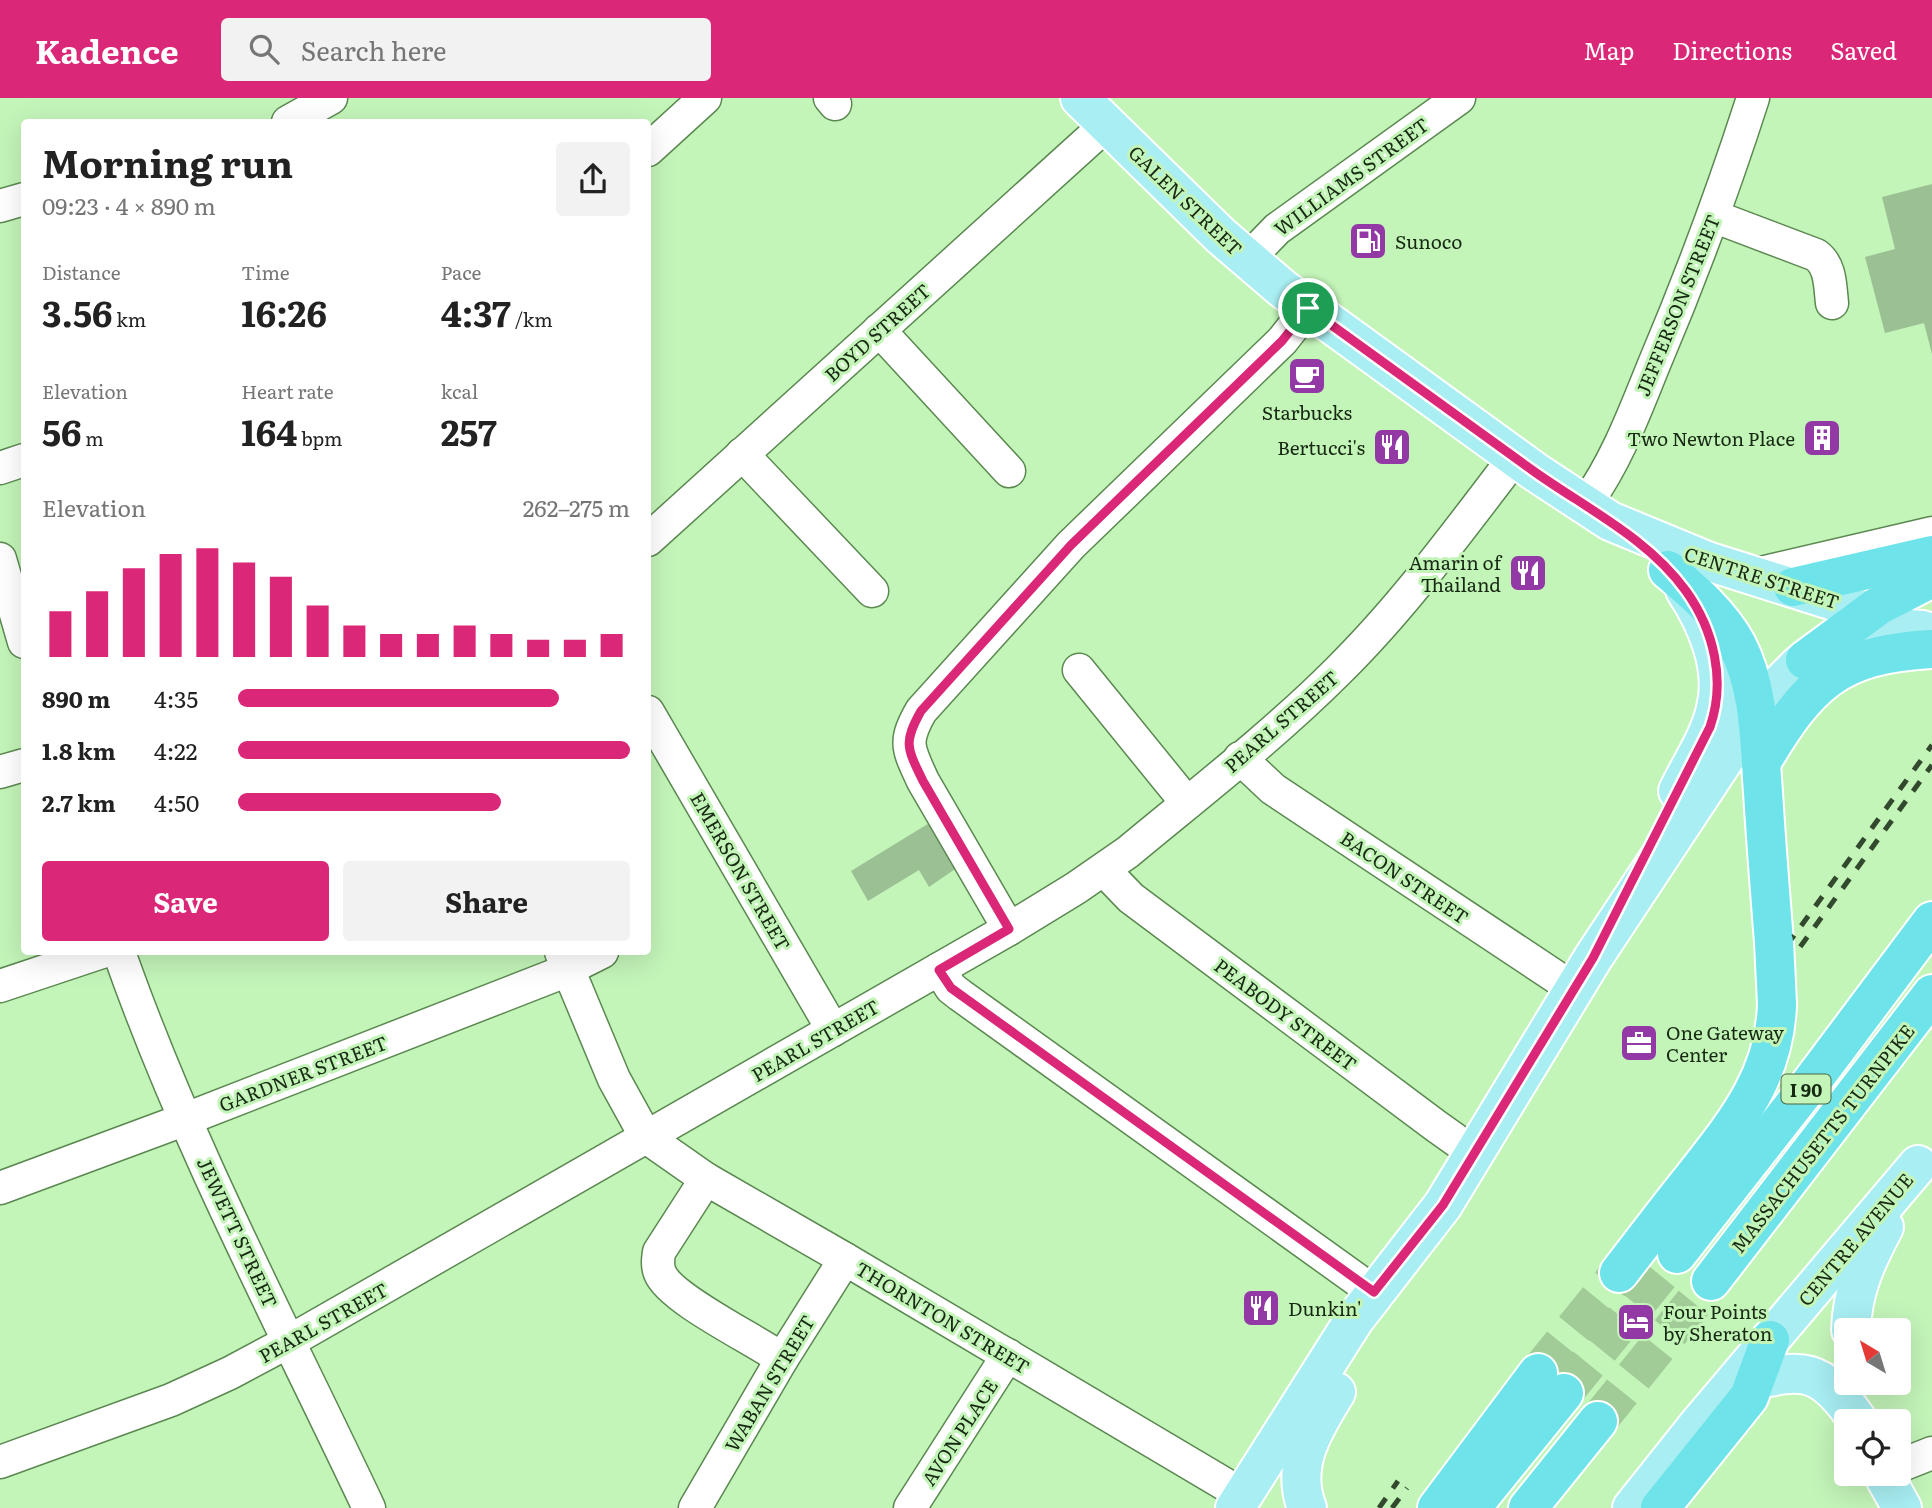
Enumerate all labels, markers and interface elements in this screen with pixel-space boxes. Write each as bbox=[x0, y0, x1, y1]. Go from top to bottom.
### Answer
search box bbox=[221, 18, 711, 81]
text: Kadence bbox=[35, 25, 179, 74]
icon: search bbox=[245, 30, 283, 68]
text: Search here bbox=[301, 30, 447, 69]
text: Map bbox=[1583, 32, 1634, 67]
text: Directions bbox=[1672, 32, 1792, 67]
text: Saved bbox=[1830, 32, 1897, 67]
street label: WILLIAMS STREET bbox=[1268, 110, 1434, 242]
text: Morning run bbox=[42, 133, 293, 190]
street label: GALEN STREET bbox=[1123, 138, 1249, 262]
button: share bbox=[556, 142, 630, 216]
text: 09:23 · 4 × 890 m bbox=[42, 188, 216, 222]
street label: JEFFERSON STREET bbox=[1628, 210, 1726, 400]
fuel station icon: Sunoco bbox=[1347, 220, 1389, 262]
place label: Sunoco bbox=[1395, 227, 1462, 255]
text: Distance bbox=[42, 258, 121, 286]
text: Time bbox=[241, 258, 290, 286]
text: Pace bbox=[441, 258, 481, 286]
street label: BOYD STREET bbox=[818, 277, 936, 387]
pin bbox=[1278, 278, 1338, 338]
text: 3.56 bbox=[42, 286, 113, 338]
text: 16:26 bbox=[241, 286, 327, 338]
text: 4:37 bbox=[441, 286, 511, 338]
icon: arrive bbox=[1289, 289, 1327, 327]
text: km bbox=[113, 305, 146, 333]
text: /km bbox=[511, 305, 553, 333]
cafe icon: Starbucks bbox=[1286, 355, 1328, 397]
text: Elevation bbox=[42, 377, 128, 405]
text: Heart rate bbox=[241, 377, 334, 405]
text: kcal bbox=[441, 377, 478, 405]
place label: Starbucks bbox=[1262, 398, 1353, 426]
text: 56 bbox=[42, 405, 81, 457]
text: 164 bbox=[241, 405, 297, 457]
text: 257 bbox=[441, 405, 497, 457]
building icon: Two Newton Place bbox=[1801, 417, 1843, 459]
text: m bbox=[81, 424, 104, 452]
text: bpm bbox=[297, 424, 342, 452]
place label: Two Newton Place bbox=[1627, 424, 1795, 452]
restaurant icon: Bertucci's bbox=[1371, 426, 1413, 468]
place label: Bertucci's bbox=[1277, 433, 1365, 461]
text: Elevation bbox=[42, 490, 146, 524]
text: 262–275 m bbox=[523, 490, 630, 524]
street label: CENTRE STREET bbox=[1681, 539, 1843, 615]
place label: Amarin of Thailand bbox=[1409, 548, 1503, 598]
restaurant icon: Amarin of Thailand bbox=[1507, 552, 1549, 594]
street label: PEARL STREET bbox=[1218, 663, 1344, 779]
text: 890 m bbox=[42, 681, 110, 715]
text: 4:35 bbox=[154, 681, 198, 715]
text: 1.8 km bbox=[42, 733, 116, 767]
text: 4:22 bbox=[154, 733, 197, 767]
text: 2.7 km bbox=[42, 785, 116, 819]
text: 4:50 bbox=[154, 785, 199, 819]
street label: EMERSON STREET bbox=[684, 787, 798, 955]
street label: BACON STREET bbox=[1335, 824, 1475, 930]
button: Save bbox=[42, 861, 329, 941]
button: Share bbox=[343, 861, 630, 941]
street label: PEABODY STREET bbox=[1209, 951, 1363, 1077]
street label: PEARL STREET bbox=[746, 992, 884, 1088]
place label: One Gateway Center bbox=[1666, 1018, 1784, 1068]
street label: MASSACHUSETTS TURNPIKE bbox=[1724, 1018, 1920, 1258]
office icon: One Gateway Center bbox=[1618, 1022, 1660, 1064]
street label: GARDNER STREET bbox=[215, 1028, 391, 1118]
road number: I 90 bbox=[1782, 1074, 1830, 1104]
street label: JEWETT STREET bbox=[191, 1152, 285, 1312]
street label: CENTRE AVENUE bbox=[1791, 1166, 1919, 1312]
street label: THORNTON STREET bbox=[851, 1254, 1035, 1380]
street label: PEARL STREET bbox=[253, 1275, 393, 1369]
restaurant icon: Dunkin' bbox=[1240, 1287, 1282, 1329]
place label: Dunkin' bbox=[1288, 1294, 1361, 1322]
place label: Four Points by Sheraton bbox=[1663, 1297, 1772, 1347]
hotel icon: Four Points by Sheraton bbox=[1615, 1301, 1657, 1343]
street label: WABAN STREET bbox=[717, 1309, 821, 1457]
north arrow bbox=[1834, 1318, 1911, 1395]
map controls bbox=[1834, 1318, 1911, 1486]
street label: AVON PLACE bbox=[914, 1373, 1004, 1491]
button: locate bbox=[1834, 1409, 1911, 1486]

